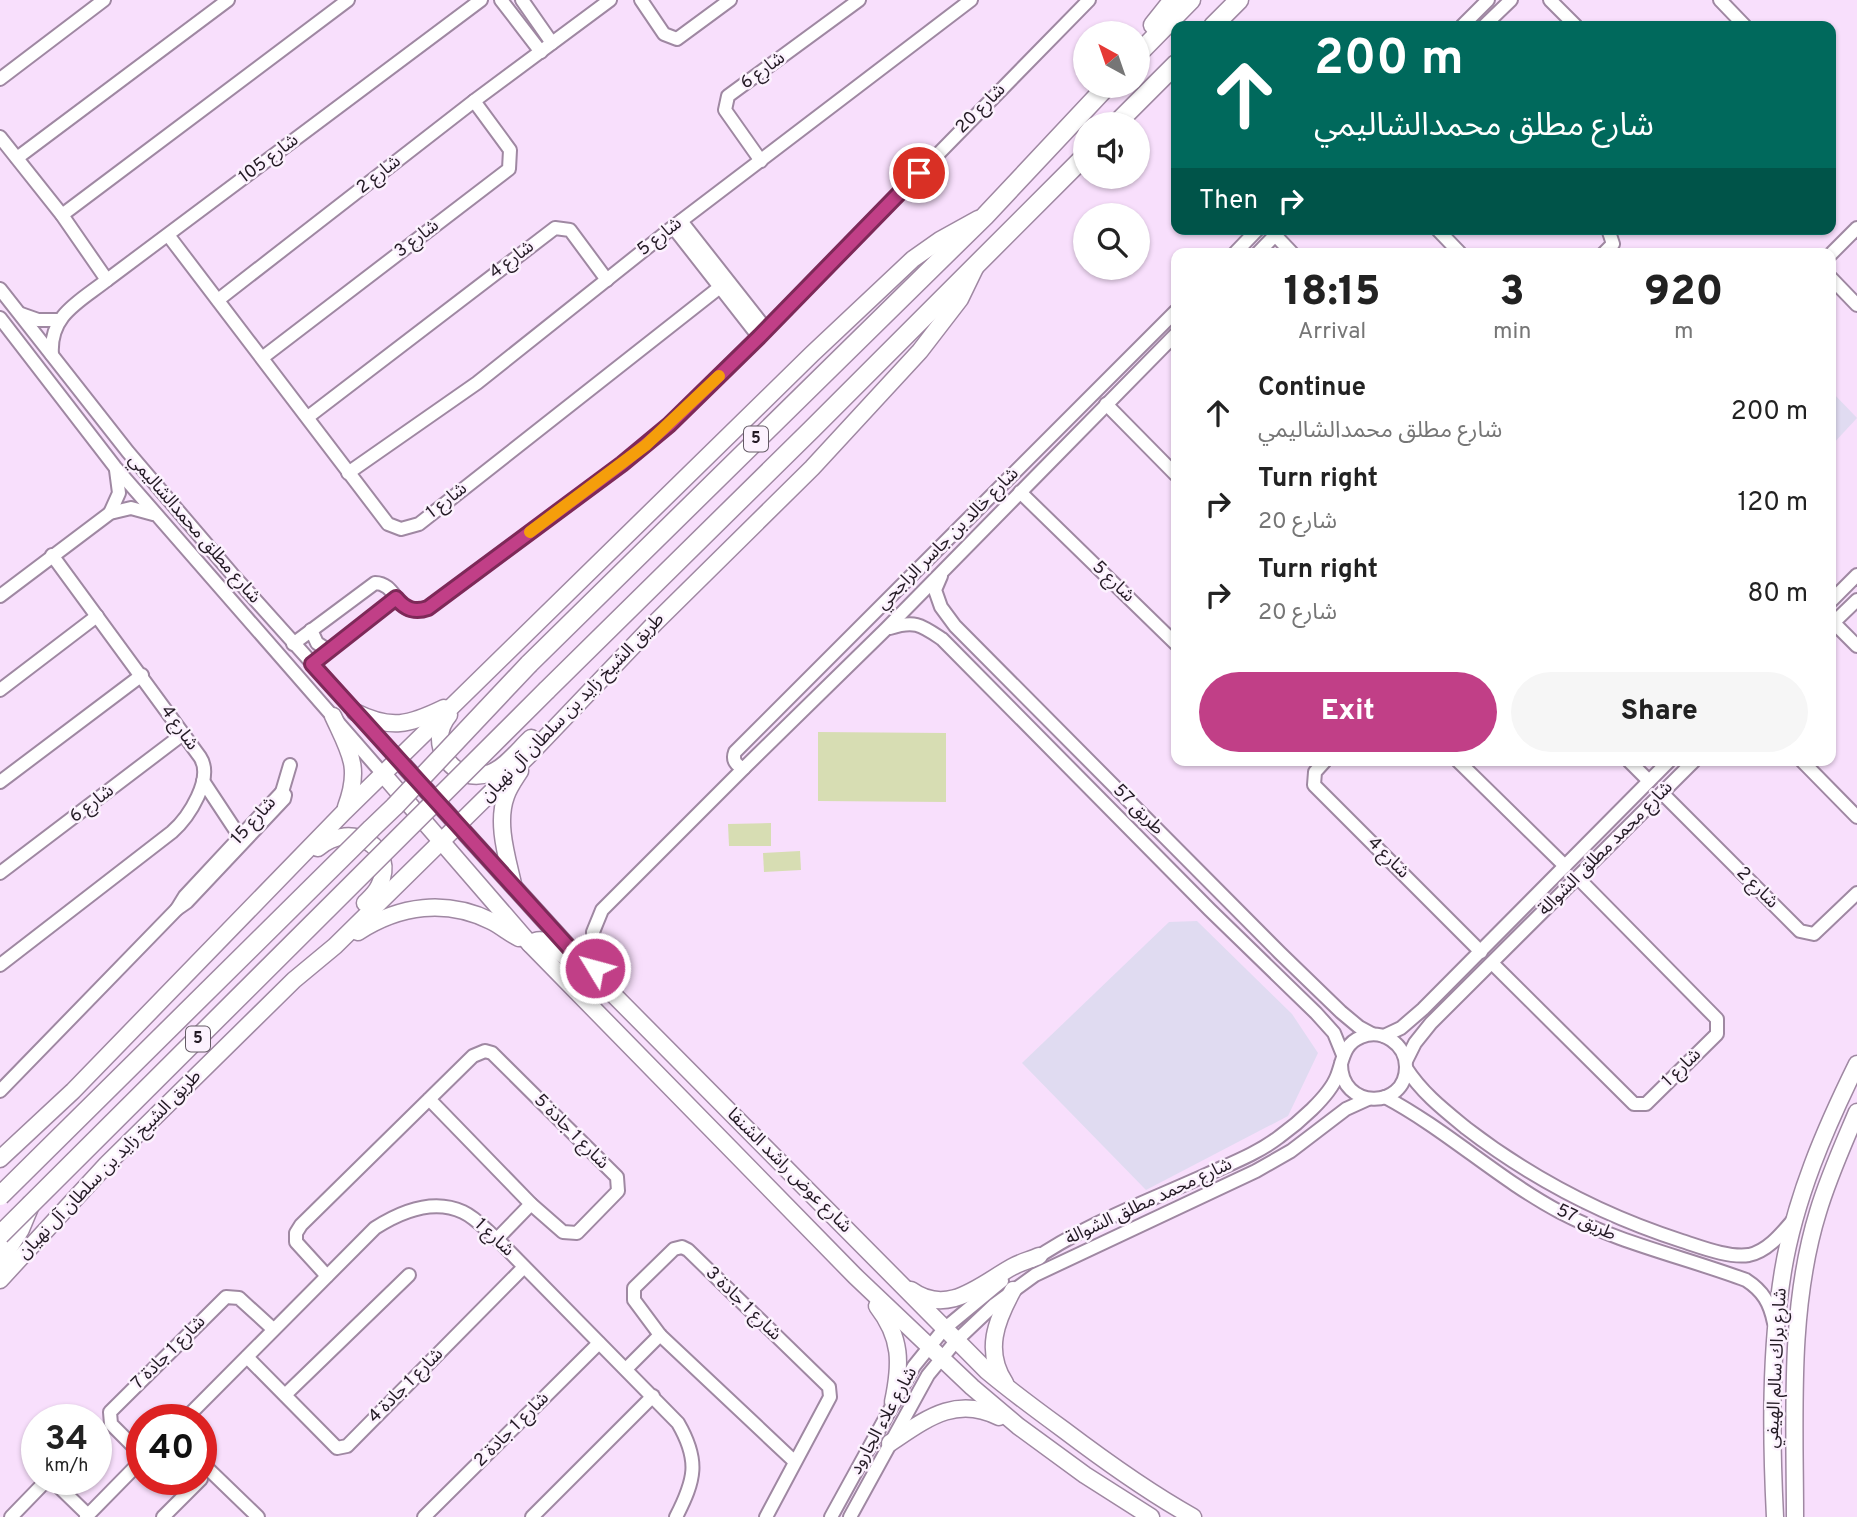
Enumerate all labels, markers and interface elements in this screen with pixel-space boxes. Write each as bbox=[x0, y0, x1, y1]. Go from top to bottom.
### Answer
north arrow bbox=[1073, 21, 1150, 98]
map controls bbox=[1073, 21, 1150, 280]
text: 200 m bbox=[1314, 30, 1464, 92]
street label: شارع 6 bbox=[736, 47, 791, 96]
icon: ahead bbox=[1199, 49, 1290, 140]
street label: شارع 20 bbox=[951, 79, 1012, 140]
text: شارع مطلق محمدالشاليمي bbox=[1314, 107, 1654, 147]
button: sound bbox=[1073, 112, 1150, 189]
street label: شارع 105 bbox=[235, 129, 304, 190]
pin bbox=[889, 143, 949, 203]
street label: شارع 2 bbox=[352, 150, 407, 200]
icon: arrive bbox=[900, 154, 938, 192]
icon: right bbox=[1272, 182, 1310, 220]
text: Then bbox=[1199, 185, 1258, 218]
button: search bbox=[1073, 203, 1150, 280]
street label: شارع 5 bbox=[633, 212, 688, 262]
street label: شارع 3 bbox=[390, 215, 445, 264]
street label: شارع 4 bbox=[485, 236, 540, 285]
text: 18:15 bbox=[1284, 267, 1381, 320]
text: 3 bbox=[1500, 267, 1525, 320]
text: 920 bbox=[1644, 267, 1723, 320]
text: Arrival bbox=[1298, 318, 1366, 347]
text: min bbox=[1493, 318, 1531, 347]
text: m bbox=[1674, 318, 1693, 347]
text: Continue bbox=[1258, 372, 1366, 405]
icon: ahead bbox=[1199, 394, 1237, 432]
text: 200 m bbox=[1731, 396, 1808, 429]
text: شارع مطلق محمدالشاليمي bbox=[1258, 417, 1502, 446]
road number: 5 bbox=[744, 426, 768, 452]
street label: شارع مطلق محمدالشاليمي bbox=[122, 449, 265, 609]
street label: شارع خالد بن جاسر الراجحي bbox=[872, 463, 1025, 616]
text: Turn right bbox=[1258, 463, 1378, 496]
street label: شارع 1 bbox=[422, 478, 473, 525]
icon: right bbox=[1199, 485, 1237, 523]
text: 120 m bbox=[1738, 487, 1808, 520]
text: شارع 20 bbox=[1258, 508, 1337, 537]
text: Turn right bbox=[1258, 554, 1378, 587]
street label: شارع 5 bbox=[1086, 556, 1139, 609]
icon: right bbox=[1199, 576, 1237, 614]
text: 80 m bbox=[1748, 578, 1808, 611]
text: شارع 20 bbox=[1258, 599, 1337, 628]
street label: طريق الشيخ زايد بن سلطان آل نهيان bbox=[476, 608, 670, 808]
button: Exit bbox=[1199, 672, 1497, 752]
button: Share bbox=[1511, 672, 1808, 752]
street label: شارع 4 bbox=[154, 701, 203, 756]
street label: شارع محمد مطلق الشوالة bbox=[1534, 777, 1679, 922]
street label: طريق 57 bbox=[1107, 779, 1169, 841]
street label: شارع 6 bbox=[65, 780, 120, 829]
street label: شارع 15 bbox=[226, 792, 282, 851]
street label: شارع 4 bbox=[1361, 832, 1414, 885]
street label: شارع 2 bbox=[1730, 862, 1783, 915]
position arrow bbox=[558, 931, 632, 1005]
road number: 5 bbox=[186, 1026, 210, 1051]
street label: شارع 1 bbox=[1657, 1044, 1707, 1093]
street label: طريق الشيخ زايد بن سلطان آل نهيان bbox=[13, 1065, 207, 1265]
street label: شارع 1 جادة 5 bbox=[528, 1089, 614, 1175]
street label: شارع عوض راشد الشنفا bbox=[721, 1104, 856, 1239]
street label: شارع محمد مطلق الشوالة bbox=[1062, 1153, 1236, 1252]
street label: طريق 57 bbox=[1552, 1199, 1620, 1247]
street label: شارع 1 bbox=[469, 1214, 519, 1263]
street label: شارع 1 جادة 3 bbox=[699, 1262, 786, 1347]
street label: شارع براك سالم الهيفي bbox=[1761, 1287, 1794, 1449]
street label: شارع 1 جادة 7 bbox=[127, 1311, 212, 1396]
street label: شارع 1 جادة 4 bbox=[363, 1343, 449, 1429]
street label: شارع علاء الجارود bbox=[845, 1363, 924, 1479]
street label: شارع 1 جادة 2 bbox=[469, 1387, 555, 1473]
speed limit sign: 40 bbox=[126, 1404, 217, 1495]
text: 34 bbox=[45, 1418, 88, 1462]
text: km/h bbox=[45, 1455, 88, 1478]

